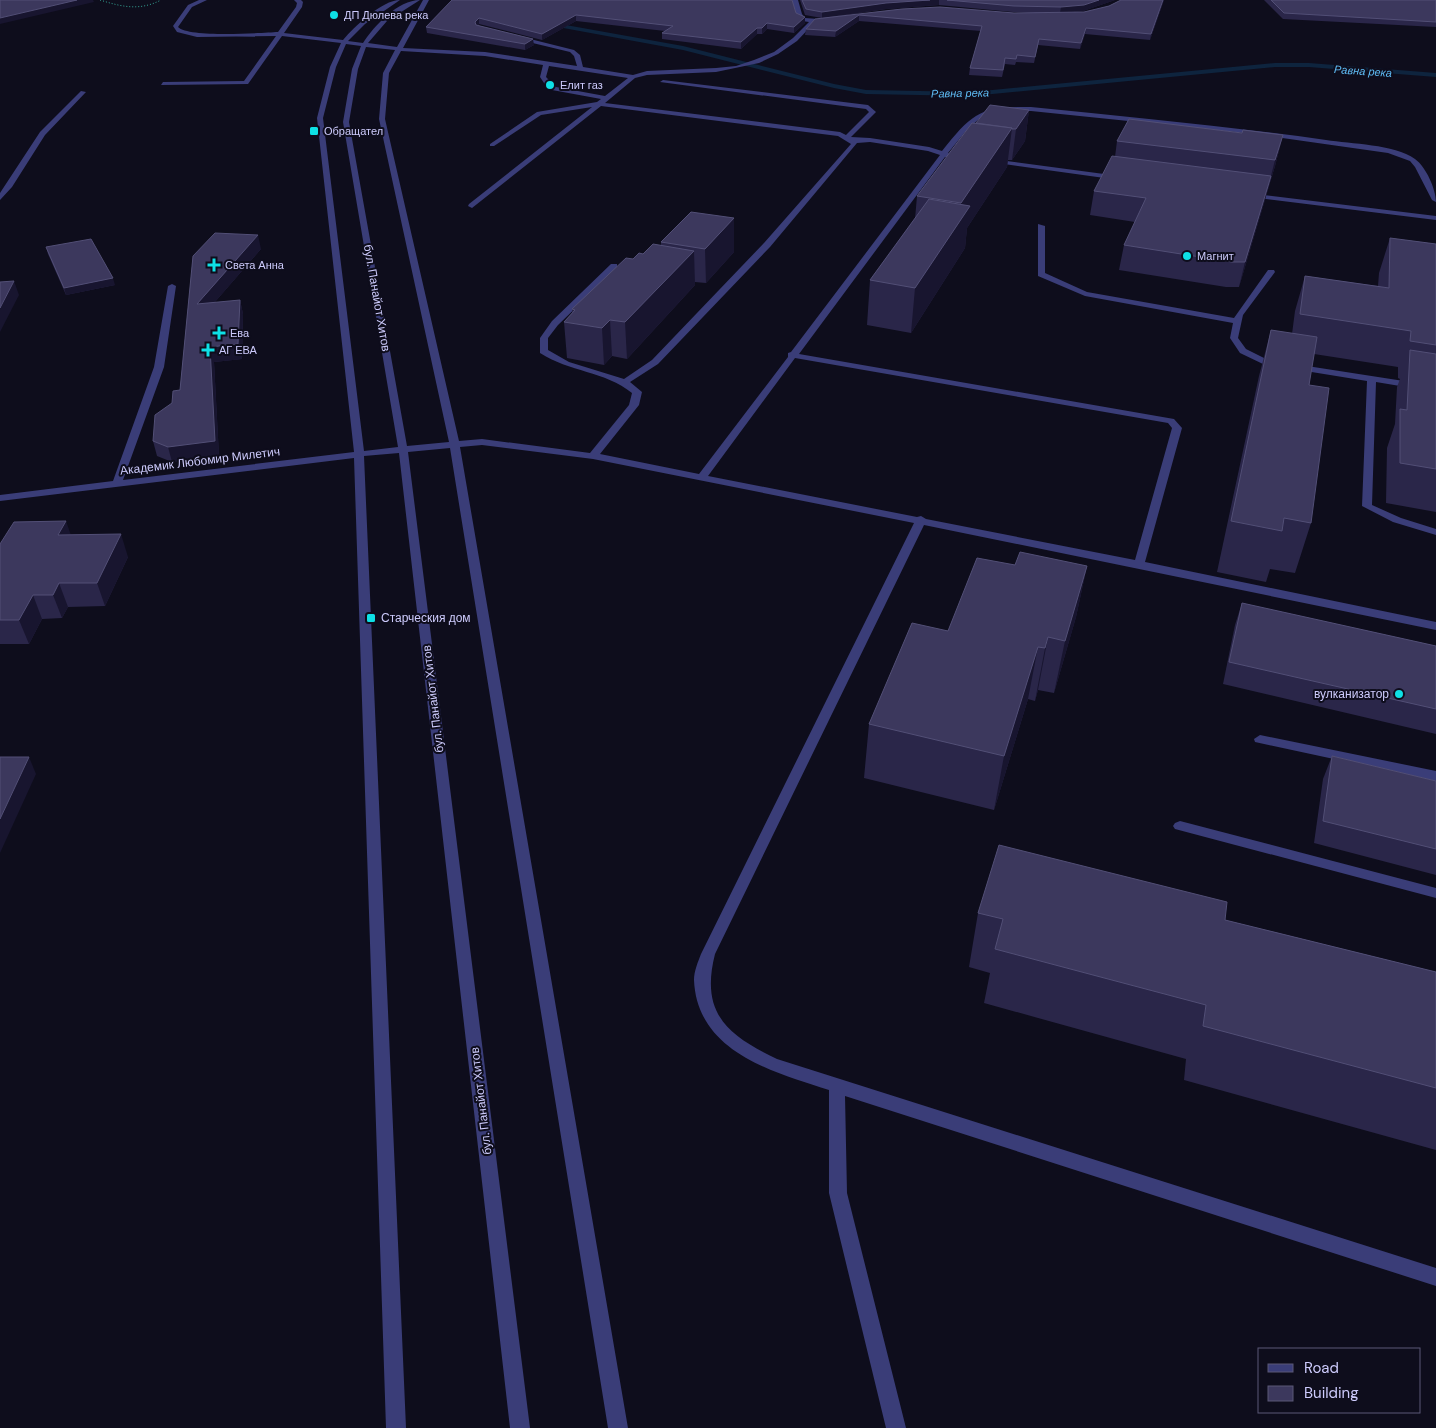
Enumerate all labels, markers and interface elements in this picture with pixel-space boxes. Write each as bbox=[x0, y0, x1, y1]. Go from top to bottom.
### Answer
place label: ДП Дюлева река bbox=[344, 8, 429, 22]
marker: ДП Дюлева река bbox=[328, 9, 340, 21]
water label: Равна река bbox=[1334, 62, 1392, 80]
place label: Елит газ bbox=[560, 78, 603, 92]
marker: Елит газ bbox=[544, 79, 556, 91]
water label: Равна река bbox=[931, 85, 989, 101]
place label: Обращател bbox=[324, 124, 383, 138]
marker: Обращател bbox=[308, 125, 320, 137]
street label: бул. Панайот Хитов bbox=[360, 243, 394, 353]
place label: Магнит bbox=[1197, 249, 1234, 263]
marker: Магнит bbox=[1181, 250, 1193, 262]
marker: Света Анна bbox=[207, 258, 221, 272]
place label: Света Анна bbox=[225, 258, 285, 272]
marker: Ева bbox=[212, 326, 226, 340]
place label: Ева bbox=[230, 326, 250, 340]
marker: АГ ЕВА bbox=[201, 343, 215, 357]
place label: АГ ЕВА bbox=[219, 343, 258, 357]
street label: Академик Любомир Милетич bbox=[119, 443, 281, 479]
place label: Старческия дом bbox=[381, 610, 471, 626]
marker: Старческия дом bbox=[365, 612, 377, 624]
street label: бул. Панайот Хитов bbox=[418, 644, 448, 754]
place label: вулканизатор bbox=[1314, 686, 1389, 702]
marker: вулканизатор bbox=[1393, 688, 1405, 700]
street label: бул. Панайот Хитов bbox=[466, 1046, 496, 1156]
legend bbox=[1258, 1348, 1421, 1413]
text: Road bbox=[1304, 1358, 1339, 1378]
text: Building bbox=[1304, 1383, 1359, 1403]

